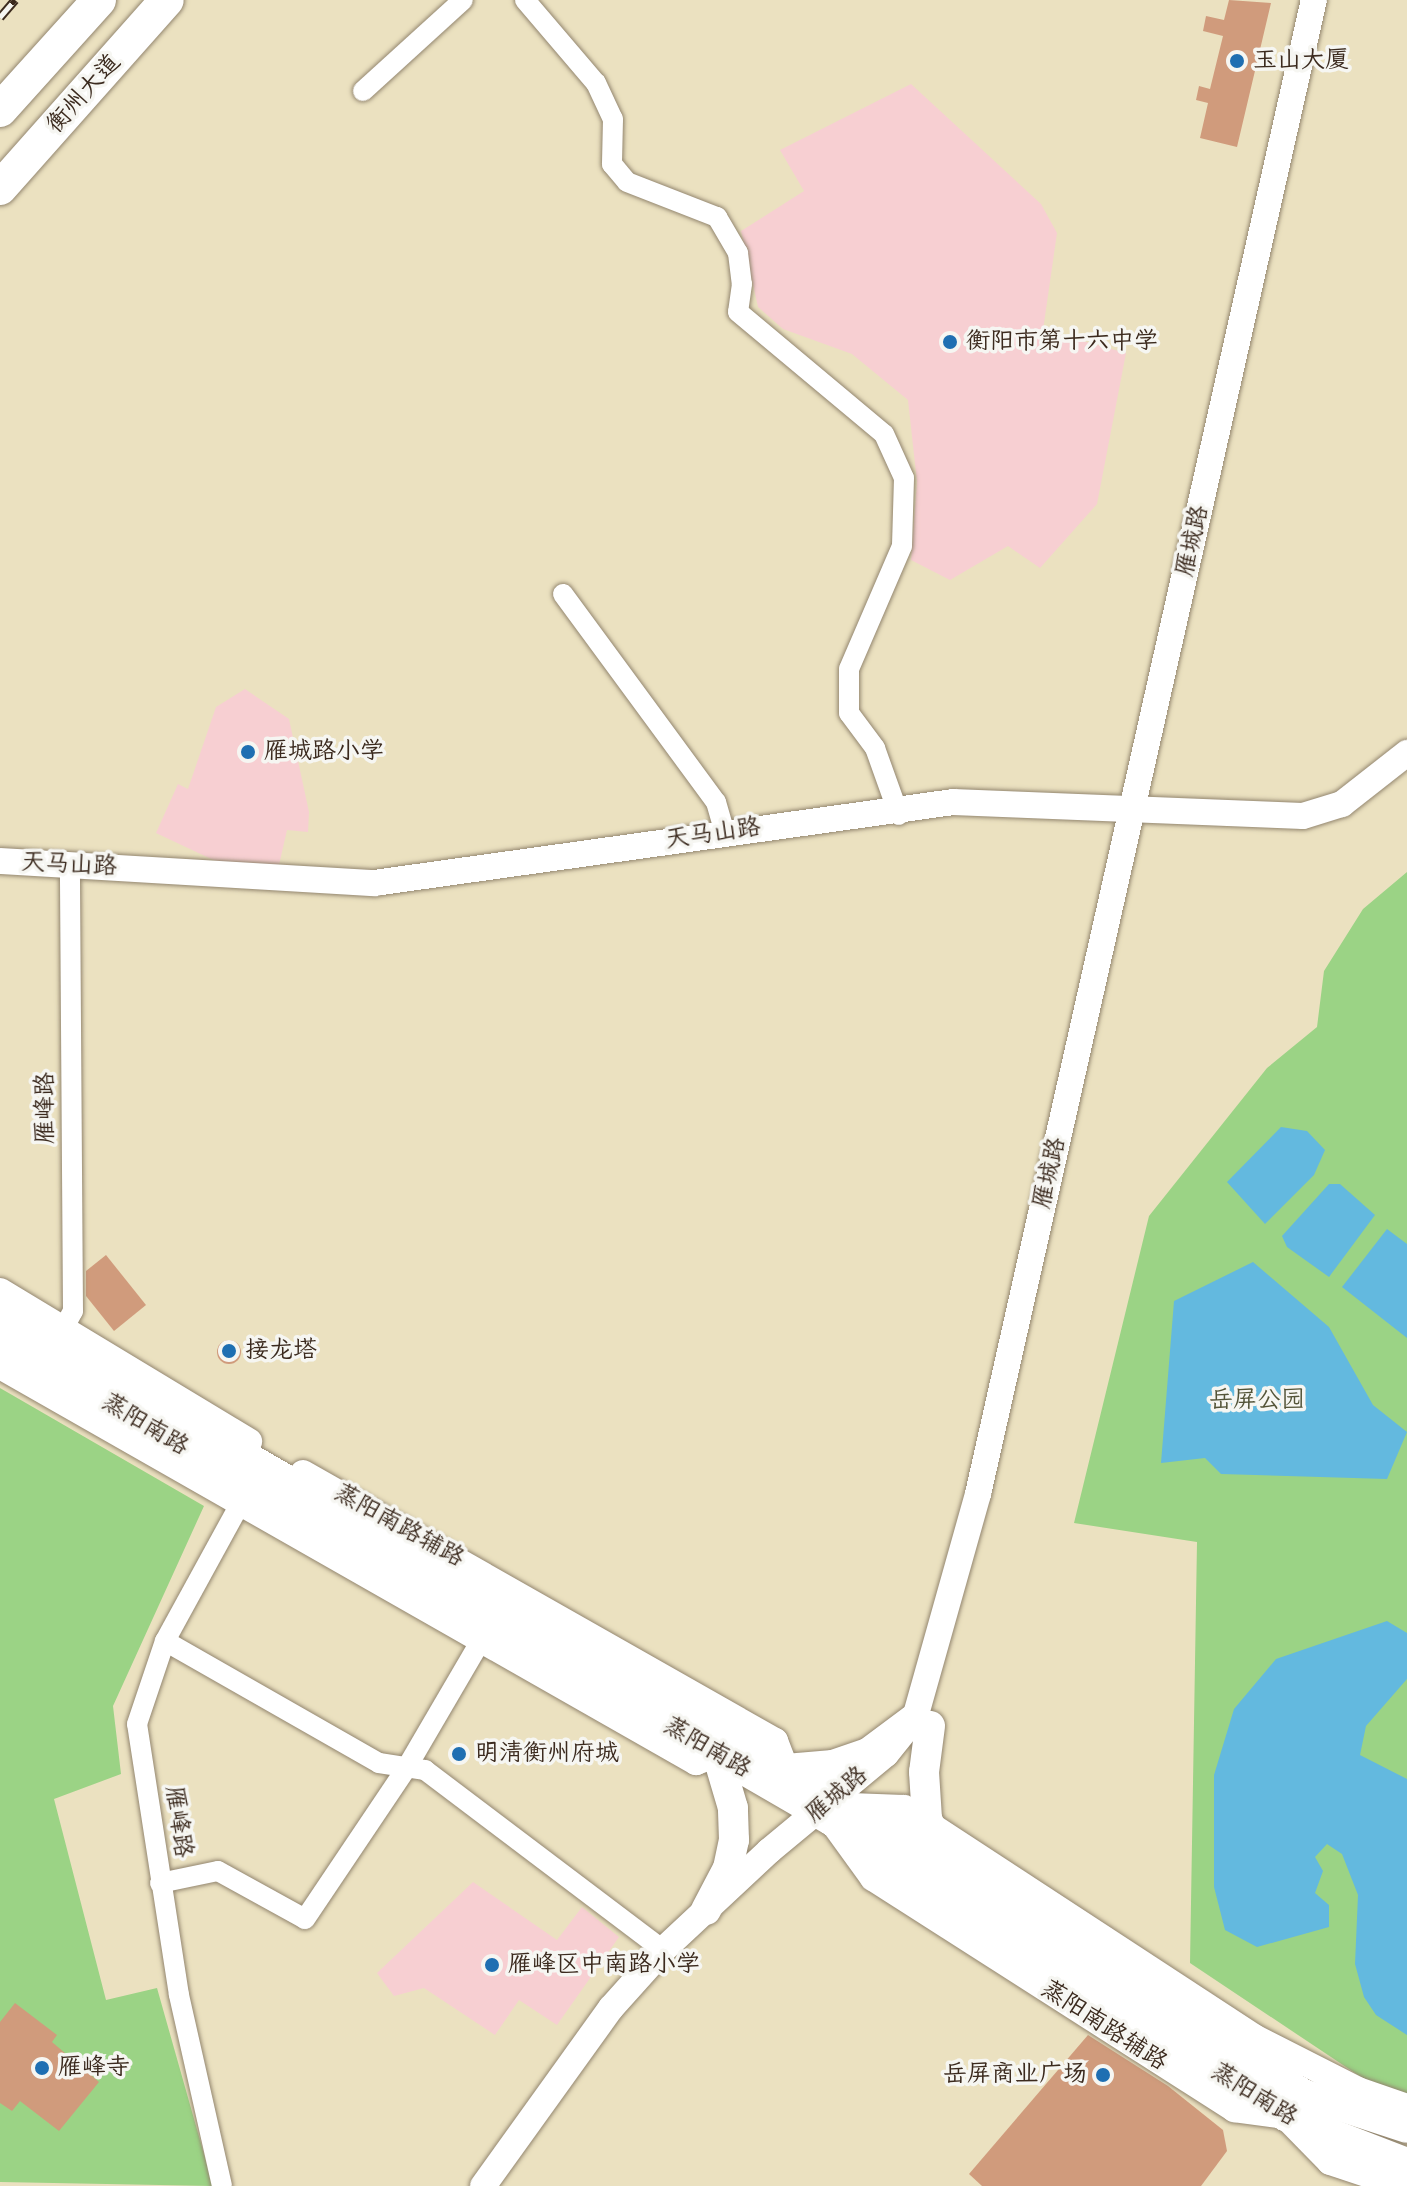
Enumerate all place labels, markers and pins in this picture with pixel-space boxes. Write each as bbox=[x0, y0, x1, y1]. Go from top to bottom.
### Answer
place label: 玉山大厦 bbox=[1253, 47, 1349, 75]
marker: 玉山大厦 bbox=[1228, 52, 1246, 70]
place label: 衡阳市第十六中学 bbox=[966, 328, 1158, 356]
marker: 衡阳市第十六中学 bbox=[941, 333, 959, 351]
place label: 雁城路小学 bbox=[264, 738, 384, 766]
marker: 雁城路小学 bbox=[239, 743, 257, 761]
place label: 接龙塔 bbox=[245, 1337, 317, 1365]
marker: 接龙塔 bbox=[220, 1342, 238, 1360]
place label: 明清衡州府城 bbox=[475, 1740, 619, 1768]
marker: 明清衡州府城 bbox=[450, 1745, 468, 1763]
place label: 雁峰区中南路小学 bbox=[508, 1951, 700, 1979]
marker: 雁峰区中南路小学 bbox=[483, 1956, 501, 1974]
place label: 雁峰寺 bbox=[58, 2054, 130, 2082]
marker: 雁峰寺 bbox=[33, 2059, 51, 2077]
place label: 岳屏商业广场 bbox=[943, 2061, 1087, 2089]
marker: 岳屏商业广场 bbox=[1094, 2066, 1112, 2084]

